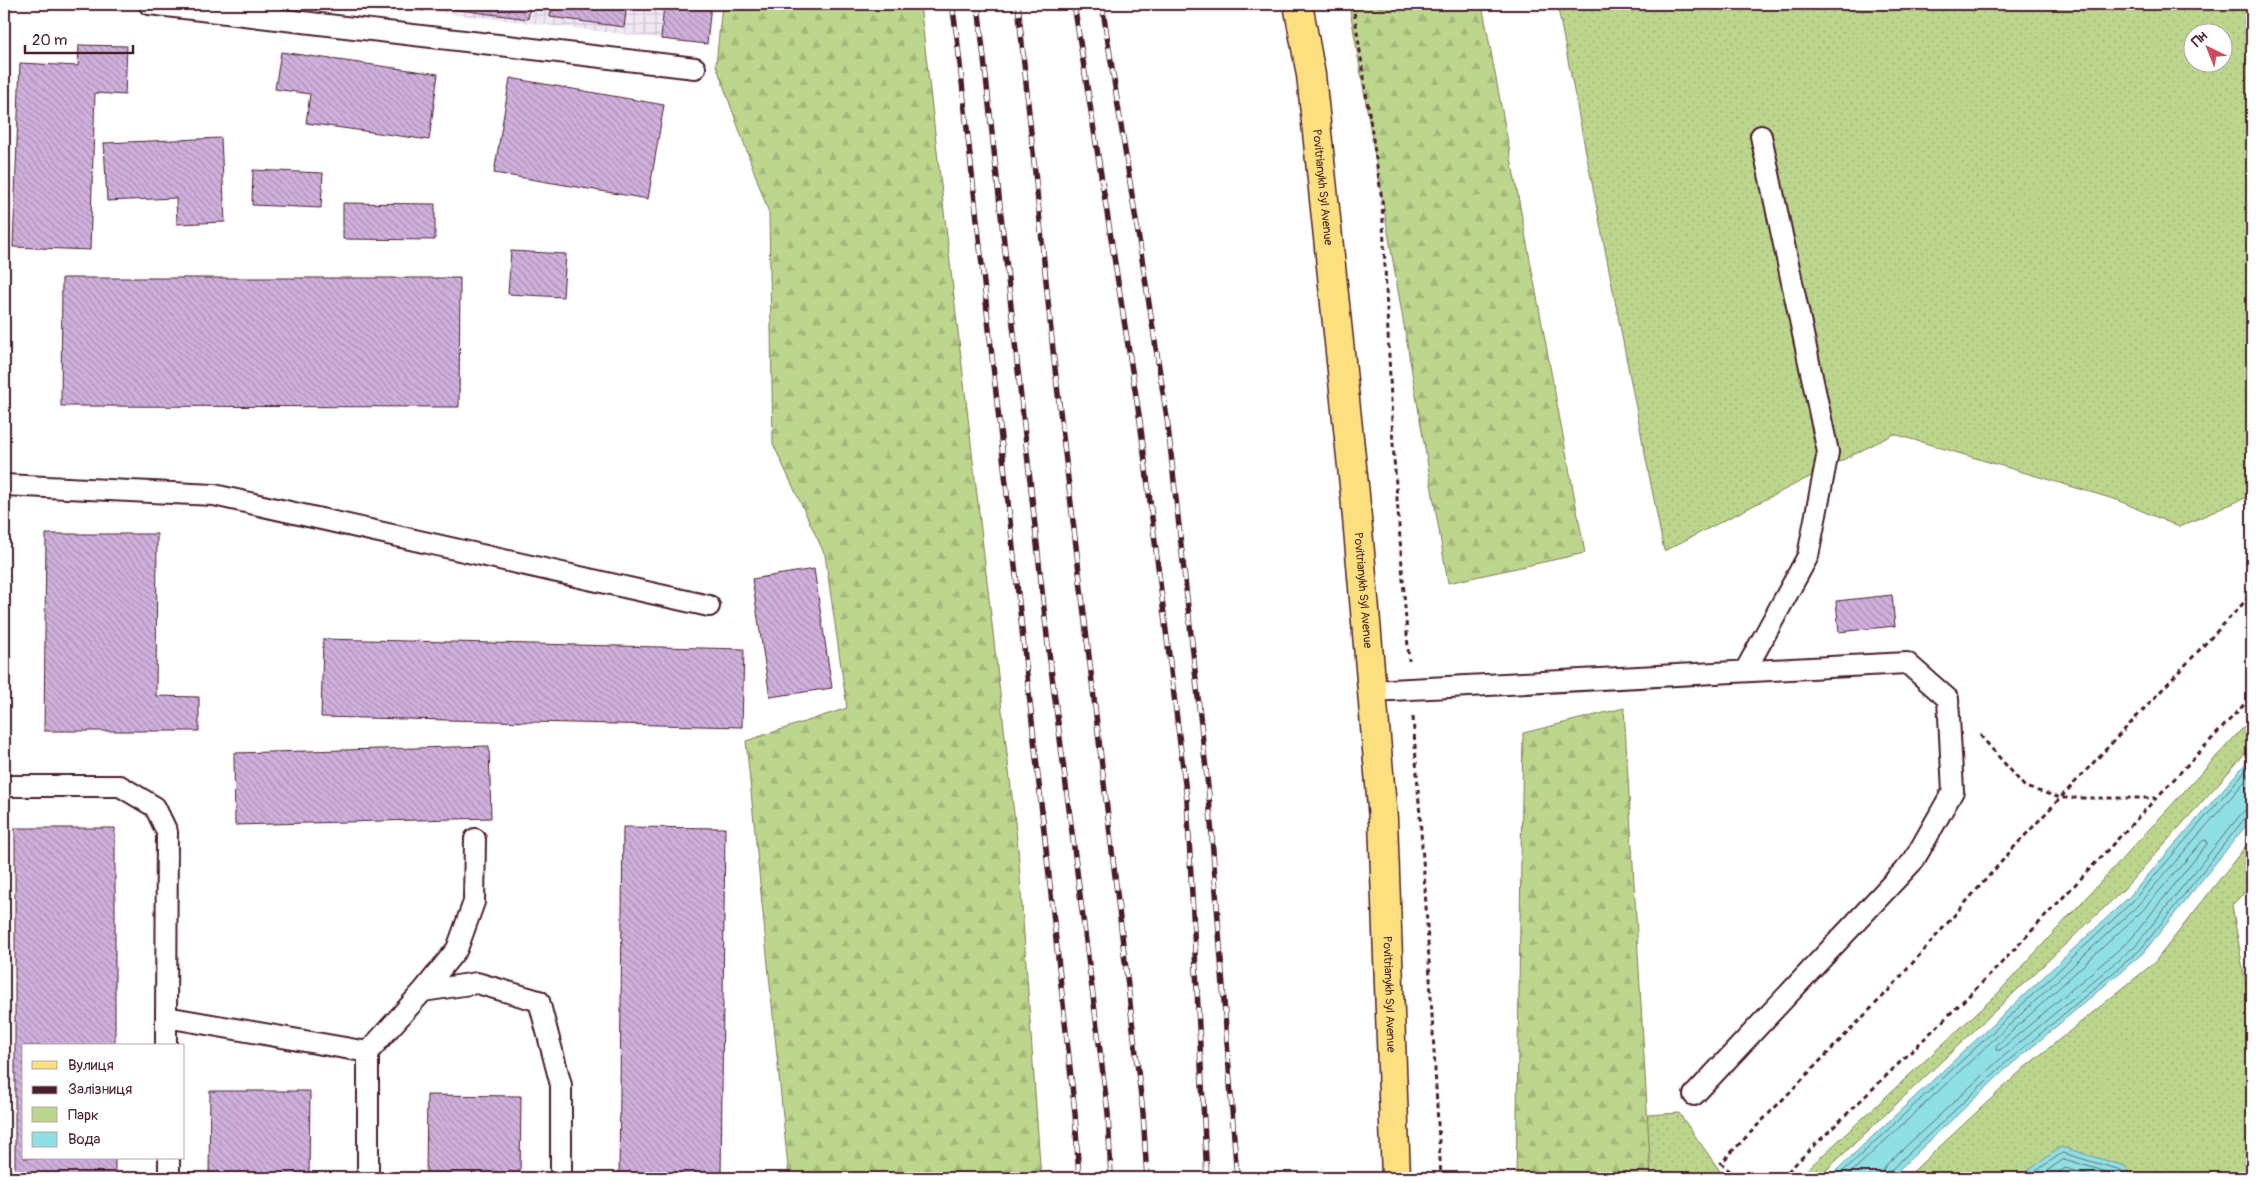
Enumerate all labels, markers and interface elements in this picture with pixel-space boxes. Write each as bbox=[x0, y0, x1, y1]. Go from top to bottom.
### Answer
scale bar bbox=[25, 22, 132, 54]
north arrow bbox=[2184, 22, 2234, 72]
text: Пн bbox=[2188, 27, 2211, 50]
text: 20 m bbox=[32, 31, 67, 50]
street label: Povitrianykh Syl Avenue bbox=[1309, 128, 1336, 246]
street label: Povitrianykh Syl Avenue bbox=[1350, 531, 1375, 649]
street label: Povitrianykh Syl Avenue bbox=[1379, 936, 1398, 1053]
legend bbox=[22, 1044, 185, 1160]
text: Вулиця bbox=[68, 1056, 114, 1075]
text: Залізниця bbox=[68, 1080, 132, 1099]
text: Парк bbox=[68, 1106, 99, 1125]
text: Вода bbox=[68, 1130, 101, 1149]

